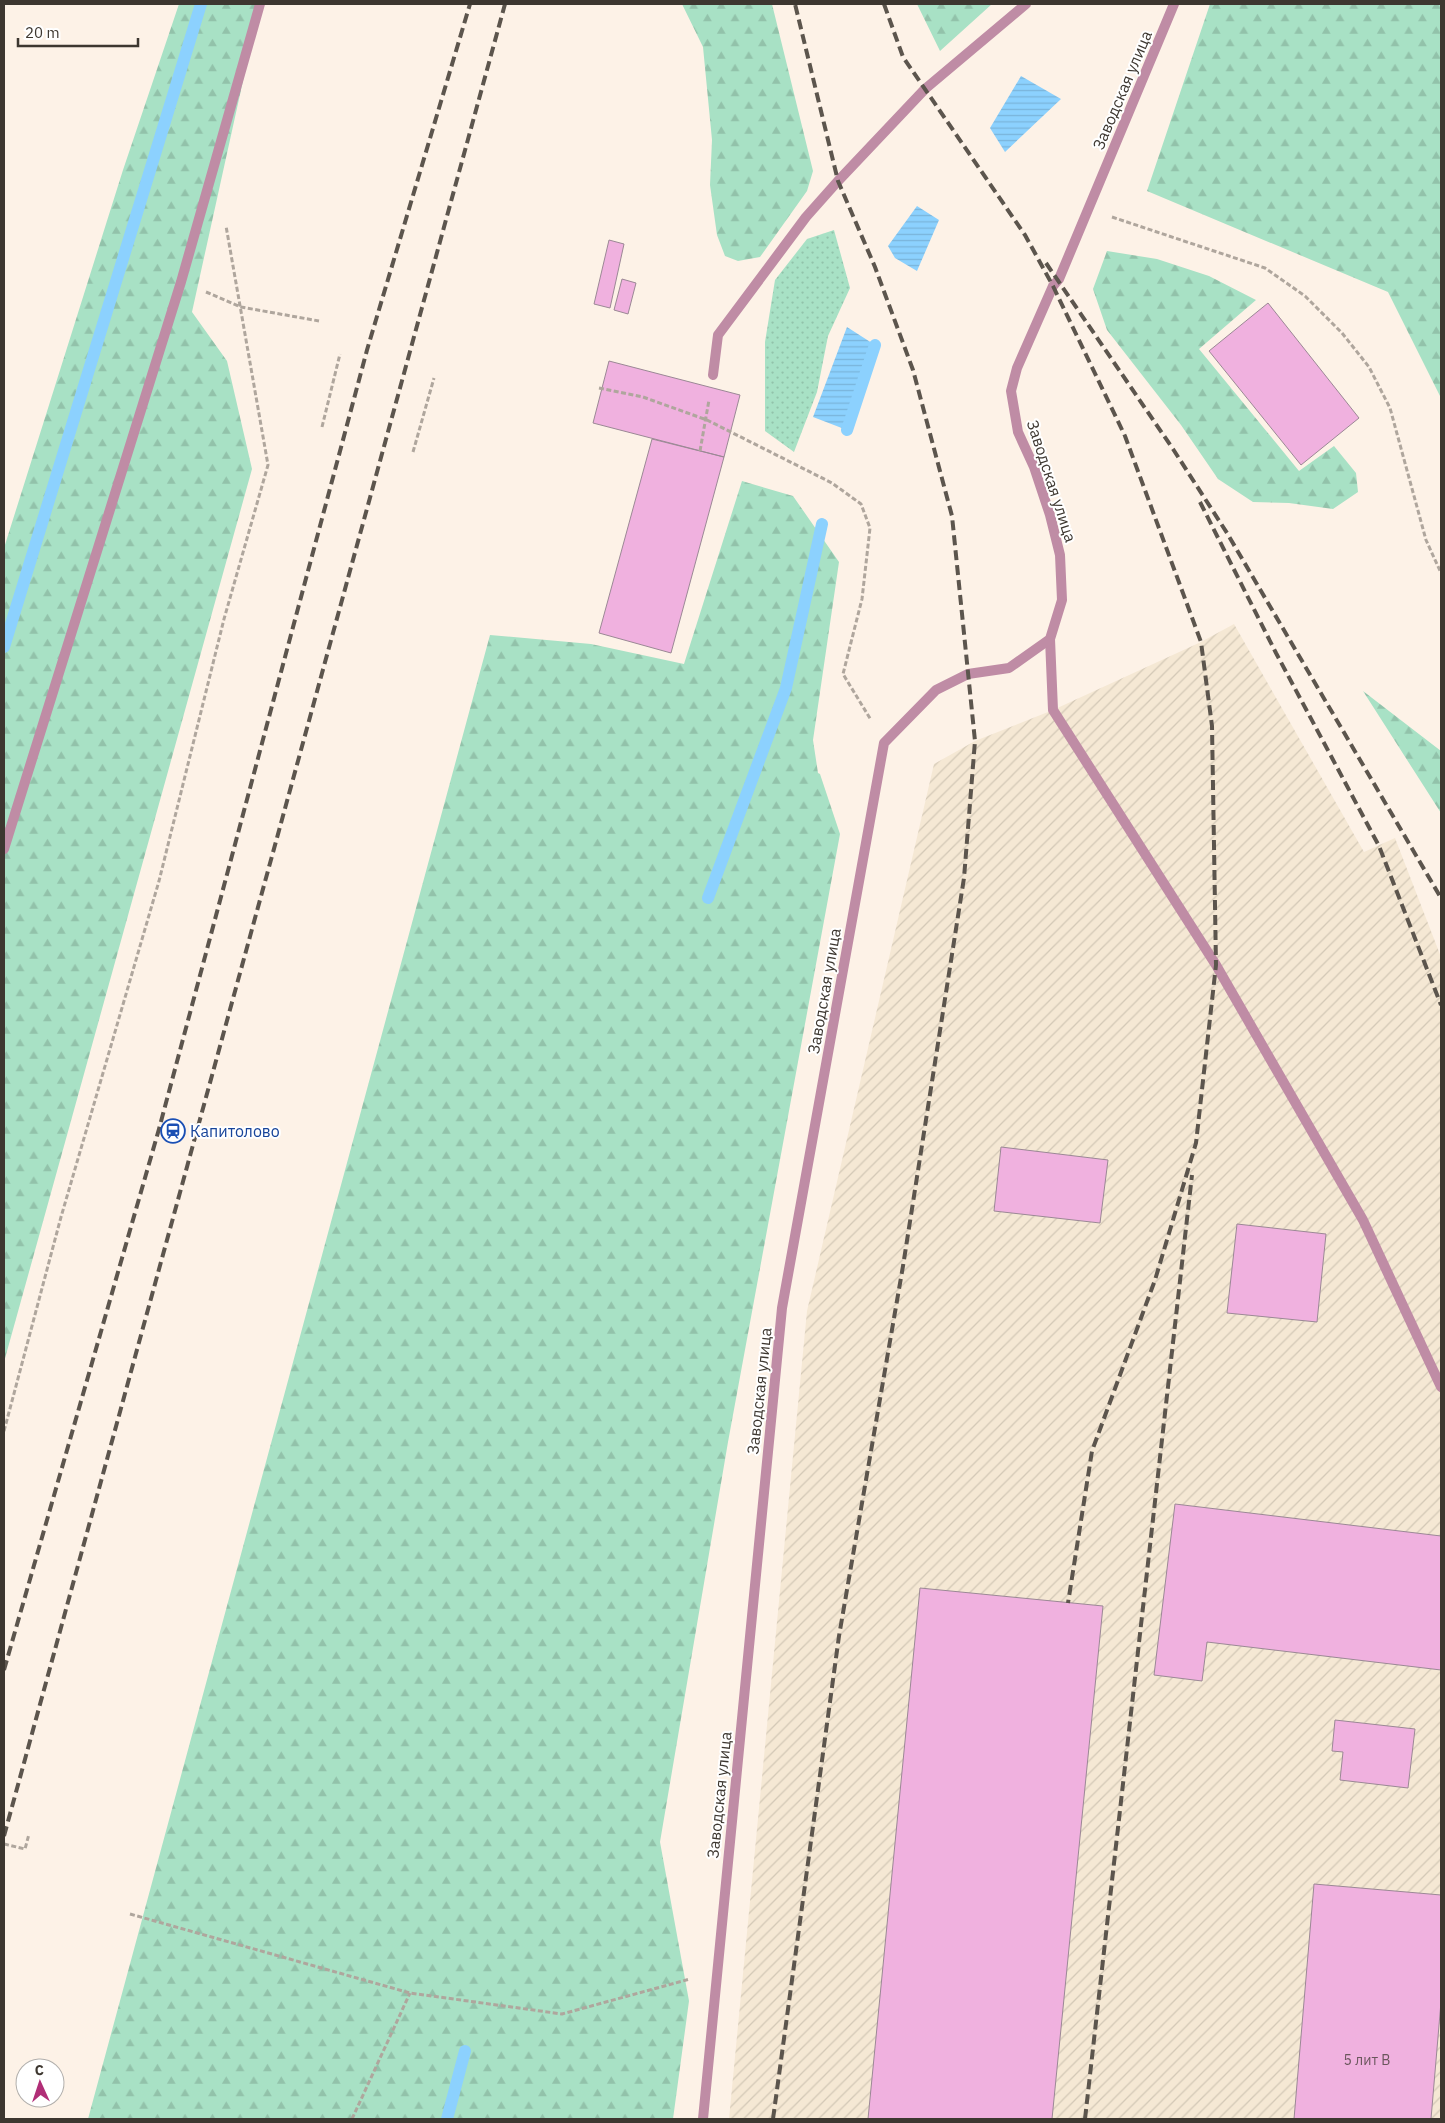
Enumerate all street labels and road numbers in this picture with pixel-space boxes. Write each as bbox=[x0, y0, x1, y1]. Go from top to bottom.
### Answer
street label: Заводская улица bbox=[1088, 27, 1156, 153]
street label: Заводская улица bbox=[1023, 417, 1081, 545]
street label: Заводская улица bbox=[803, 926, 845, 1055]
street label: Заводская улица bbox=[742, 1326, 776, 1455]
street label: Заводская улица bbox=[702, 1730, 736, 1859]

